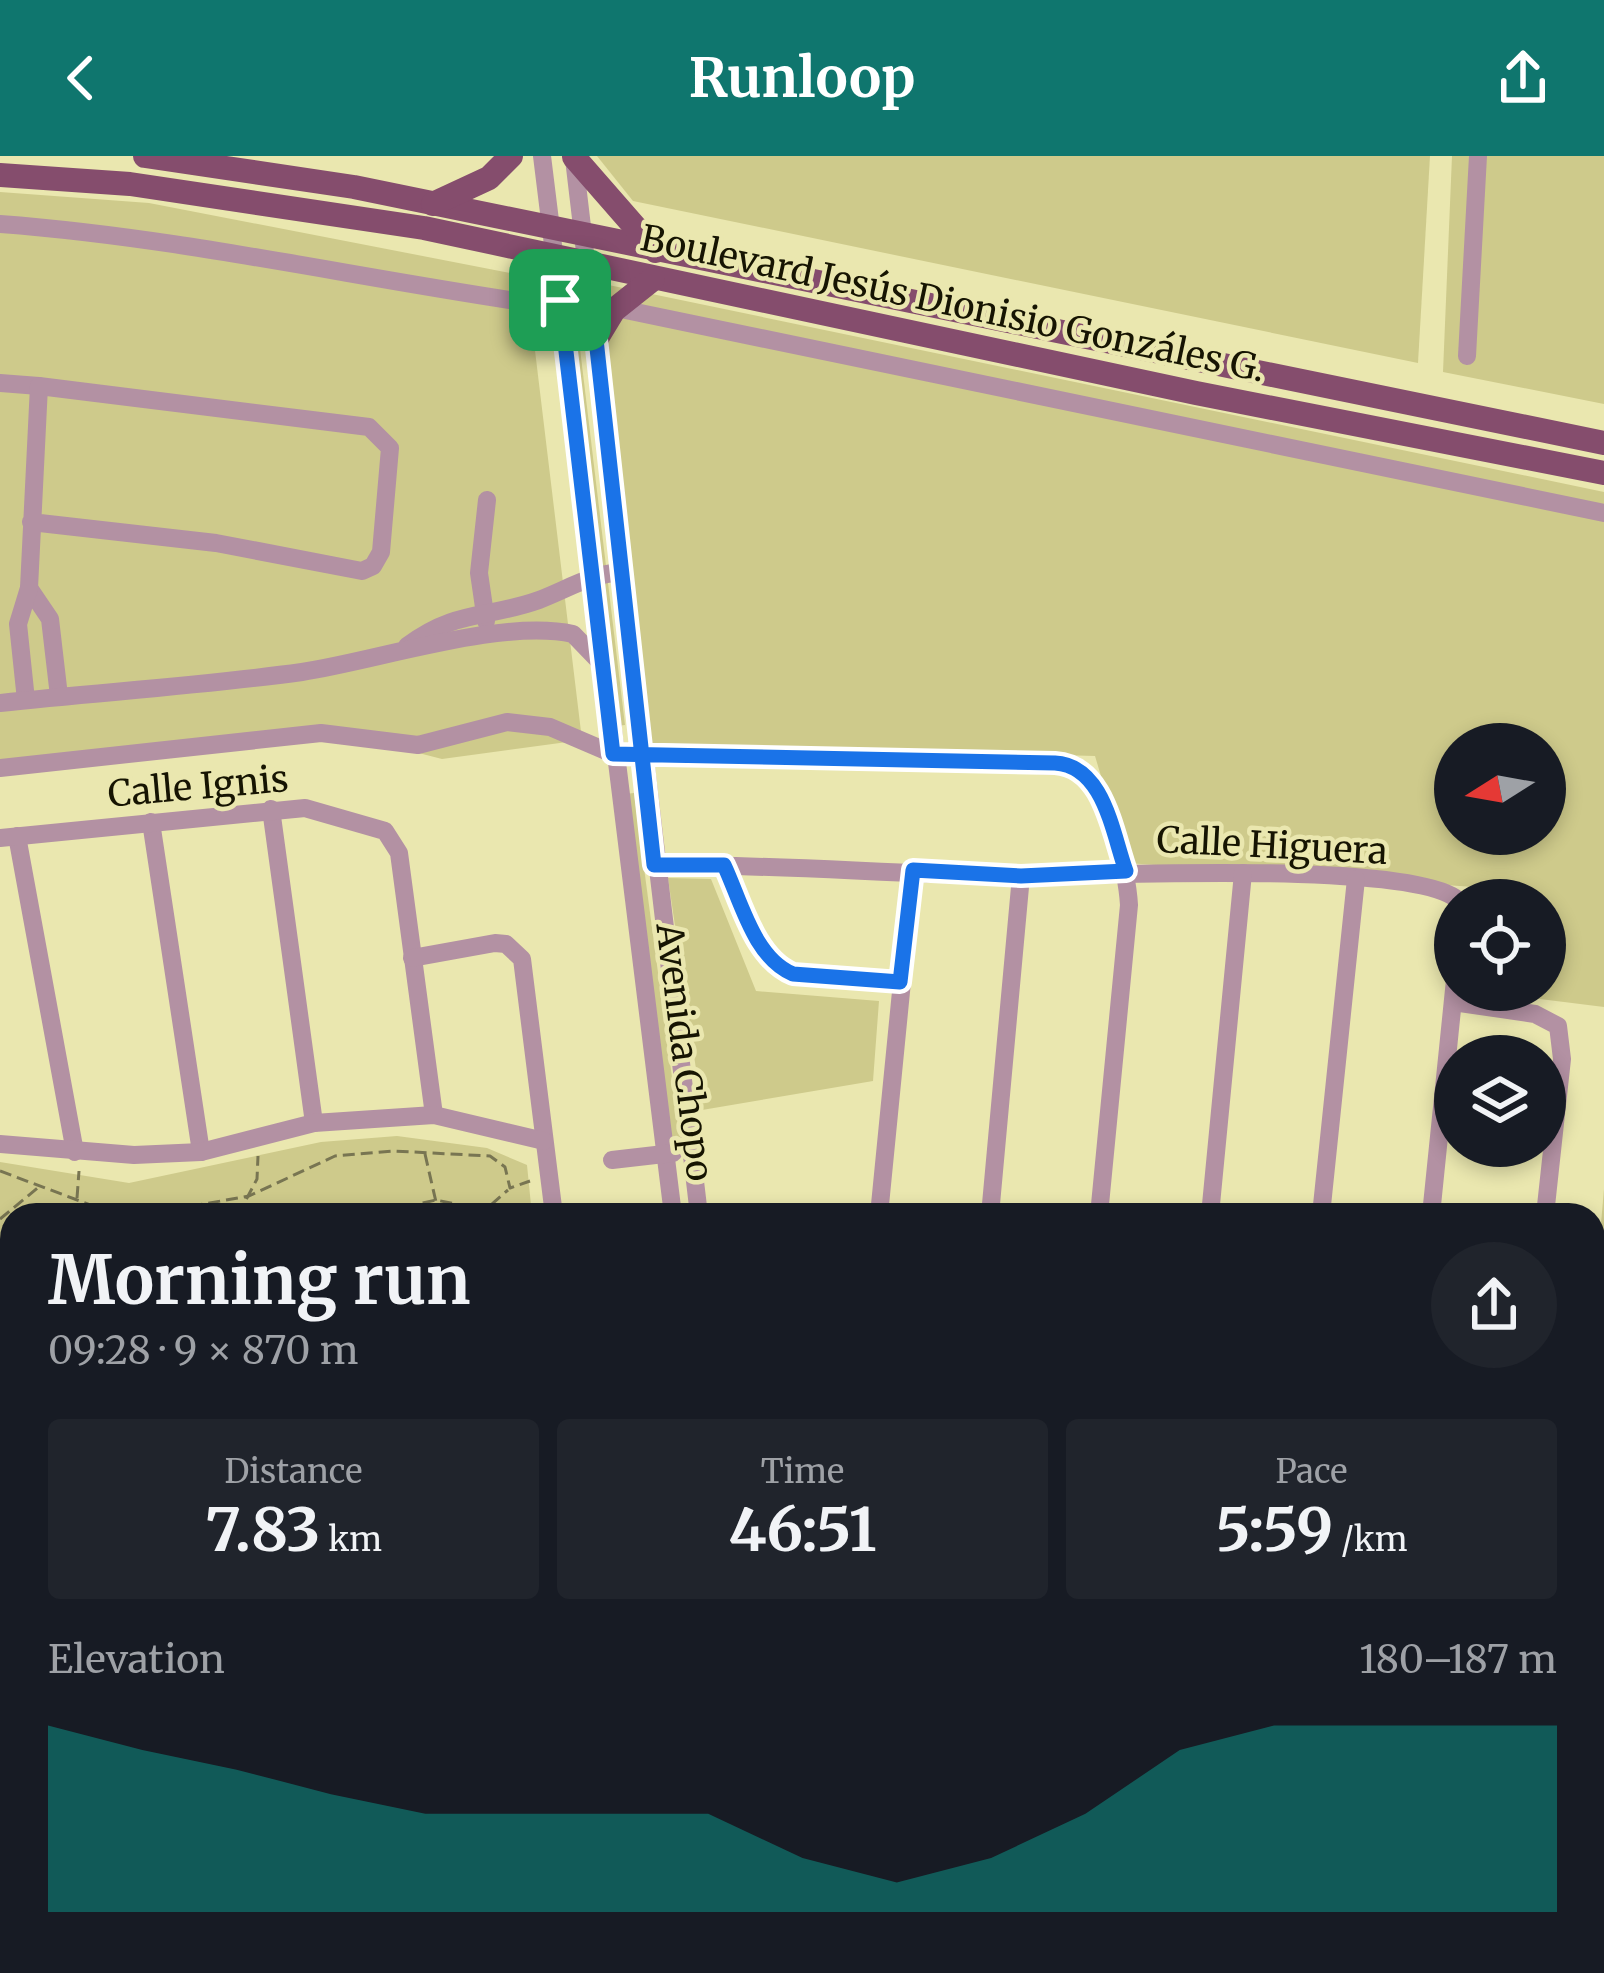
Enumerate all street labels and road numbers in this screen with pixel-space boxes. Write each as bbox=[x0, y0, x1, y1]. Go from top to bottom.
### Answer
street label: Boulevard Jesús Dionisio Gonzáles G. bbox=[637, 215, 1269, 392]
street label: Calle Ignis bbox=[106, 756, 290, 817]
street label: Calle Higuera bbox=[1155, 817, 1389, 874]
street label: Avenida Chopo bbox=[646, 920, 723, 1184]

